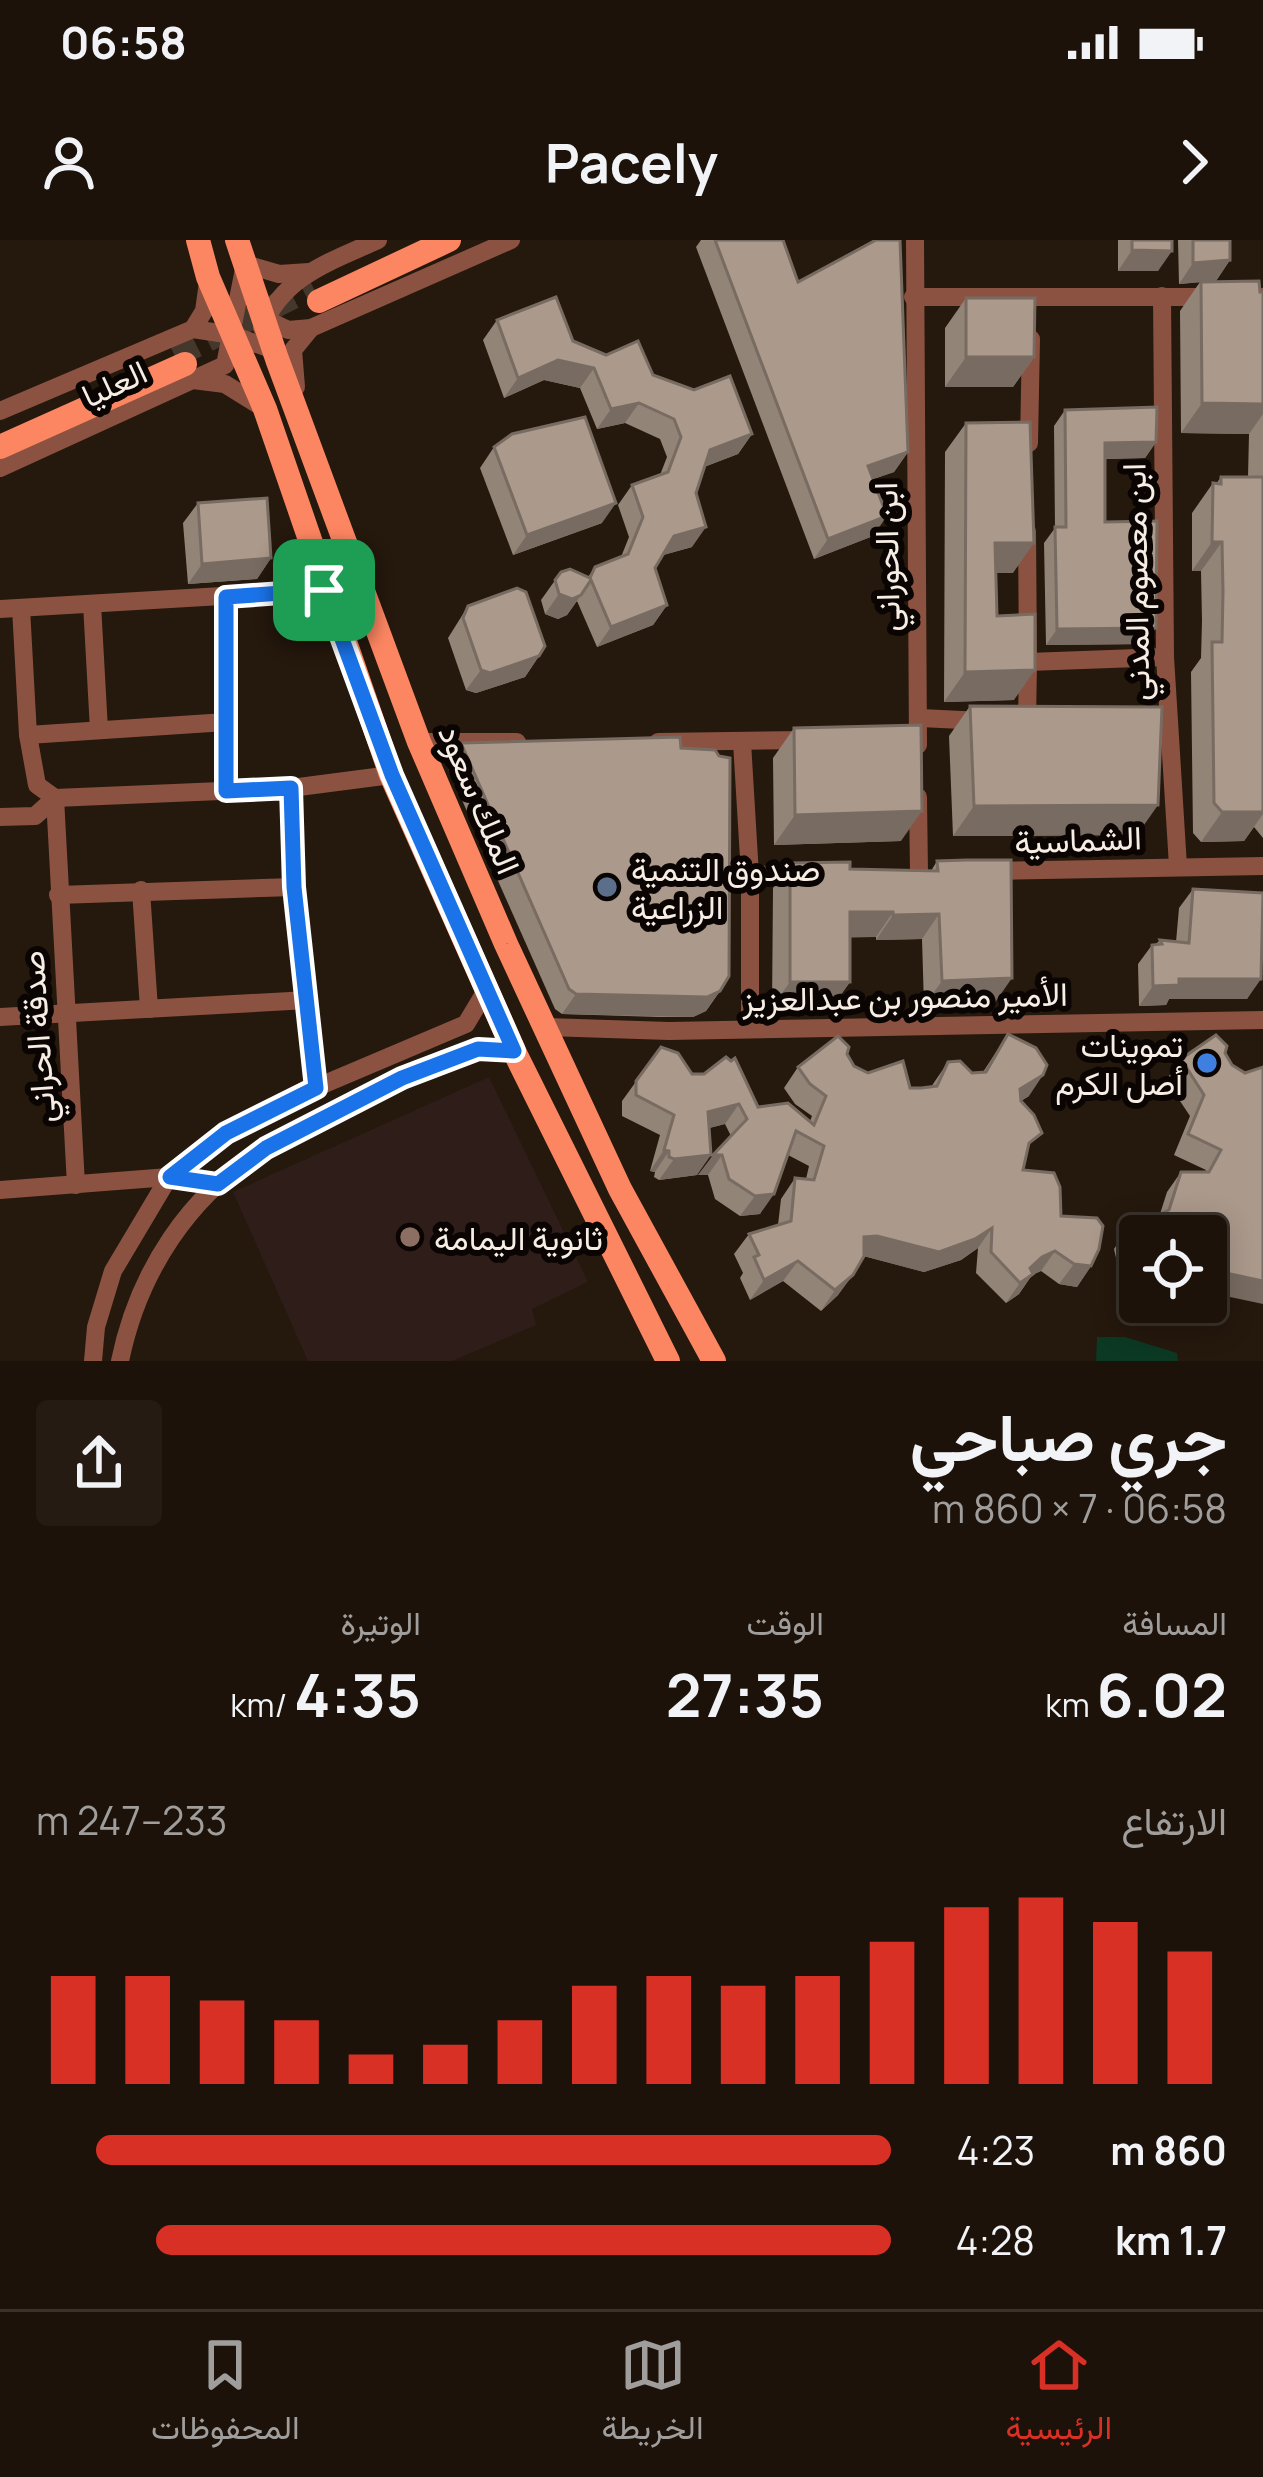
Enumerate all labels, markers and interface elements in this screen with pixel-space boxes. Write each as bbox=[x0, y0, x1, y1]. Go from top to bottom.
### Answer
text: 06:58 bbox=[60, 11, 187, 73]
text: Pacely bbox=[545, 125, 718, 199]
icon: person bbox=[36, 129, 102, 195]
icon: forward bbox=[1161, 129, 1227, 195]
street label: العليا bbox=[74, 348, 154, 418]
street label: ابن معصوم المدني bbox=[1110, 463, 1165, 701]
street label: ابن الحوراني bbox=[862, 482, 915, 632]
pin bbox=[273, 539, 375, 641]
icon: arrive bbox=[291, 557, 357, 623]
street label: الملك سعود bbox=[428, 717, 532, 881]
street label: الشماسية bbox=[1013, 814, 1143, 864]
place label: صندوق التنمية الزراعية bbox=[631, 846, 820, 929]
marker: صندوق التنمية الزراعية bbox=[594, 874, 620, 900]
street label: صدقة الحراني bbox=[9, 949, 70, 1125]
street label: الأمير منصور بن عبدالعزيز bbox=[741, 971, 1068, 1021]
place label: تموينات أصل الكرم bbox=[1055, 1022, 1183, 1105]
marker: تموينات أصل الكرم bbox=[1194, 1050, 1220, 1076]
place label: ثانوية اليمامة bbox=[434, 1215, 603, 1260]
map controls bbox=[1119, 1215, 1227, 1323]
button: locate bbox=[1119, 1215, 1227, 1323]
marker: ثانوية اليمامة bbox=[397, 1224, 423, 1250]
text: جري صباحي bbox=[910, 1391, 1227, 1481]
button: share bbox=[36, 1400, 162, 1526]
text: 06:58 · 7 × 860 m bbox=[932, 1481, 1227, 1535]
text: الوتيرة bbox=[340, 1600, 421, 1645]
text: الوقت bbox=[746, 1600, 824, 1645]
text: المسافة bbox=[1122, 1600, 1227, 1645]
text: 4:35 bbox=[294, 1653, 421, 1735]
text: 27:35 bbox=[666, 1653, 824, 1735]
text: 6.02 bbox=[1096, 1653, 1227, 1735]
text: /km bbox=[230, 1682, 294, 1727]
text: km bbox=[1045, 1682, 1096, 1727]
text: 233–247 m bbox=[36, 1793, 227, 1847]
text: الارتفاع bbox=[1121, 1793, 1227, 1847]
text: 4:23 bbox=[957, 2123, 1035, 2177]
text: 860 m bbox=[1110, 2123, 1227, 2177]
text: 4:28 bbox=[955, 2213, 1035, 2267]
text: 1.7 km bbox=[1115, 2213, 1227, 2267]
tab: المحفوظات bbox=[151, 2332, 300, 2457]
tab: الخريطة bbox=[601, 2332, 704, 2457]
tab: الرئيسية bbox=[1005, 2332, 1112, 2457]

